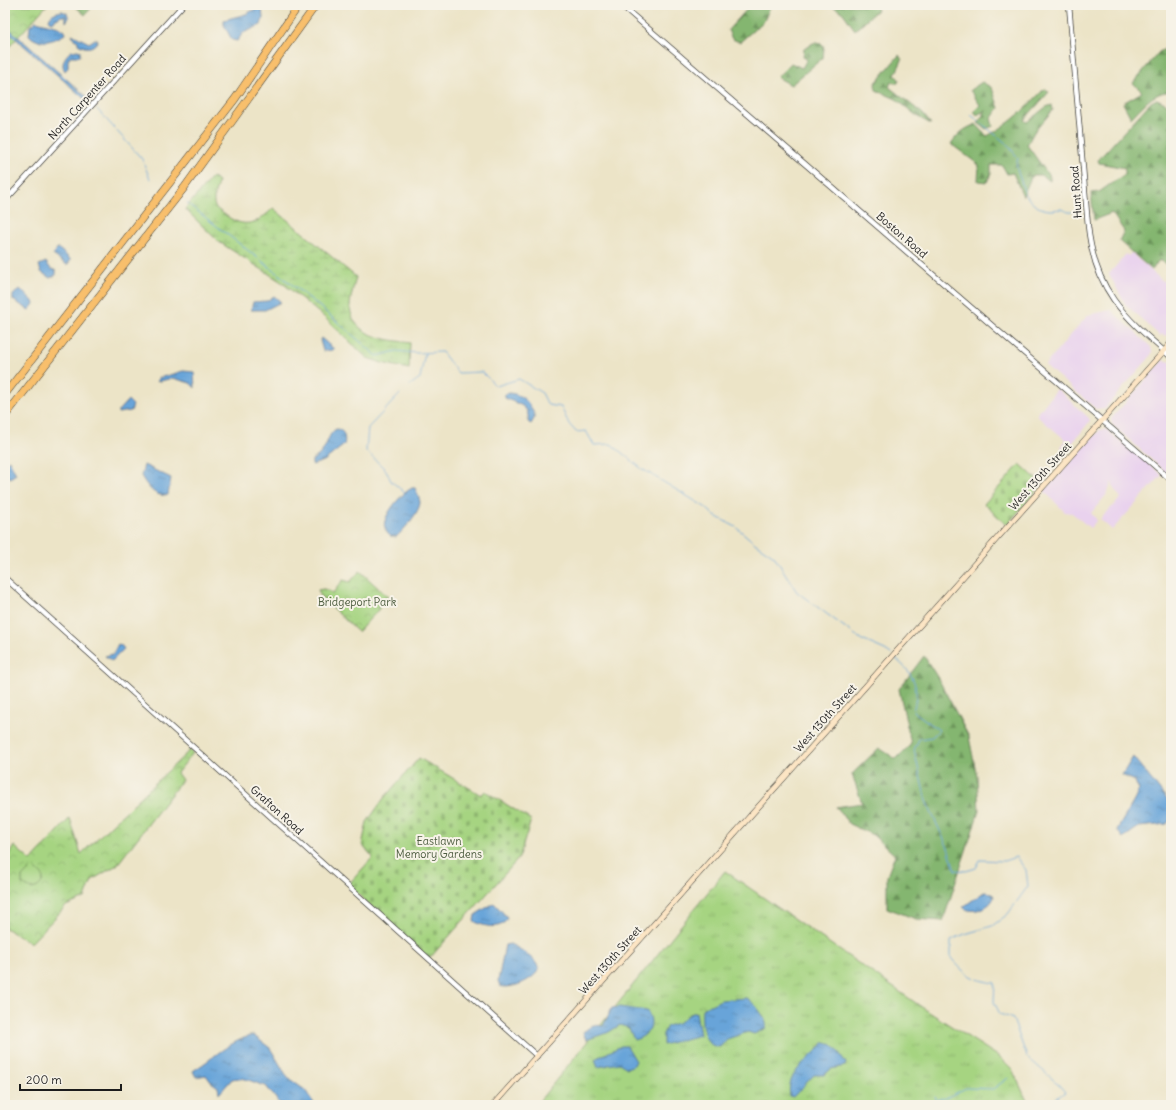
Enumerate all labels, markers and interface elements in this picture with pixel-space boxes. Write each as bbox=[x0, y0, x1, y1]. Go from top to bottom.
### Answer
street label: North Carpenter Road bbox=[45, 51, 129, 142]
street label: Hunt Road bbox=[1067, 165, 1085, 219]
street label: Boston Road bbox=[874, 209, 931, 261]
street label: West 130th Street bbox=[1006, 439, 1074, 513]
park label: Bridgeport Park bbox=[318, 595, 397, 609]
street label: West 130th Street bbox=[791, 681, 859, 755]
street label: Grafton Road bbox=[247, 782, 307, 838]
park label: Eastlawn Memory Gardens bbox=[396, 834, 482, 861]
street label: West 130th Street bbox=[576, 923, 644, 997]
scale bar bbox=[20, 1066, 121, 1092]
text: 200 m bbox=[26, 1072, 62, 1087]

